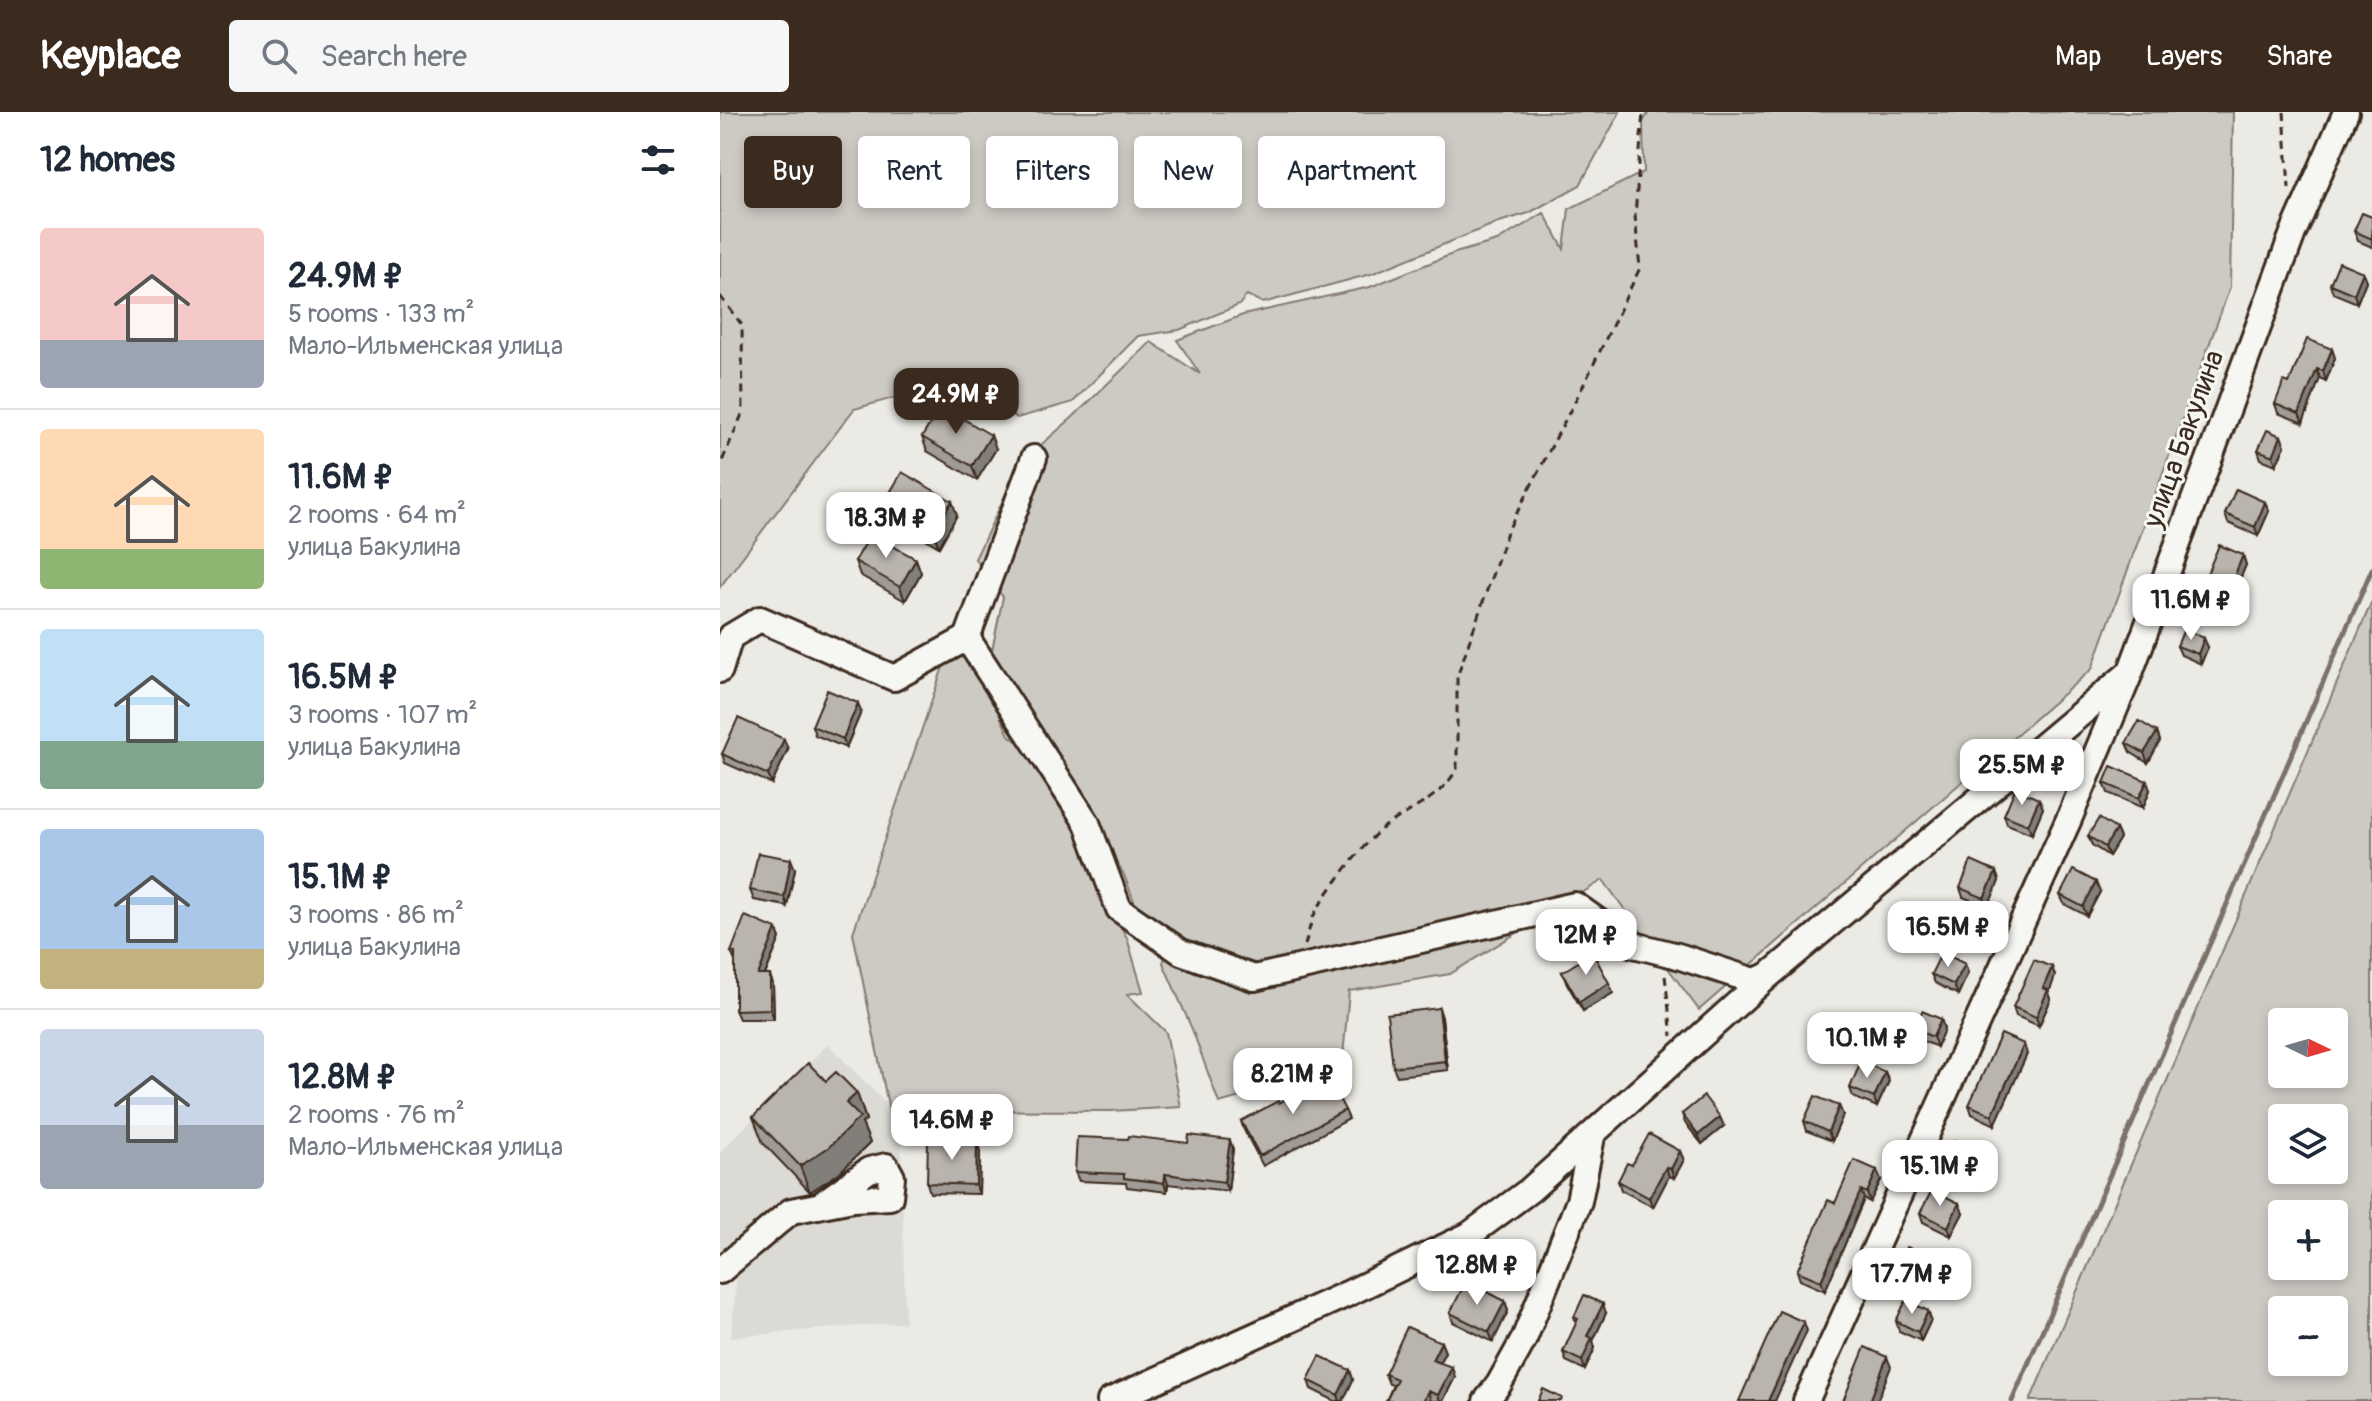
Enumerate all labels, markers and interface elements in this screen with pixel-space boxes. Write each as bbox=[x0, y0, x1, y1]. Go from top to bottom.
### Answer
search box bbox=[229, 20, 789, 92]
text: Keyplace bbox=[40, 32, 181, 80]
icon: search bbox=[257, 34, 301, 78]
text: Search here bbox=[321, 38, 467, 75]
text: Map bbox=[2055, 39, 2101, 74]
text: Layers bbox=[2145, 39, 2222, 74]
text: Share bbox=[2266, 39, 2332, 74]
chip: Buy bbox=[744, 136, 842, 208]
chip: Rent bbox=[858, 136, 970, 208]
chip: Filters bbox=[986, 136, 1118, 208]
chip: New bbox=[1134, 136, 1242, 208]
chip: Apartment bbox=[1258, 136, 1445, 208]
icon: filters bbox=[636, 138, 680, 182]
text: 12 homes bbox=[40, 139, 175, 182]
text: 24.9M ₽ bbox=[288, 255, 404, 298]
icon: home bbox=[104, 260, 200, 356]
text: 5 rooms · 133 m² bbox=[288, 298, 474, 330]
text: Мало-Ильменская улица bbox=[288, 330, 563, 362]
street label: улица Бакулина bbox=[2135, 346, 2232, 533]
pin: 24.9M ₽ bbox=[882, 368, 1030, 436]
text: 24.9M ₽ bbox=[912, 378, 1000, 410]
text: 11.6M ₽ bbox=[288, 456, 394, 499]
icon: home bbox=[104, 461, 200, 557]
pin: 18.3M ₽ bbox=[812, 492, 960, 560]
text: 2 rooms · 64 m² bbox=[288, 499, 466, 531]
text: 18.3M ₽ bbox=[844, 502, 928, 534]
text: улица Бакулина bbox=[288, 531, 461, 563]
pin: 11.6M ₽ bbox=[2117, 574, 2265, 642]
text: 11.6M ₽ bbox=[2150, 584, 2232, 616]
text: 16.5M ₽ bbox=[288, 656, 399, 699]
icon: home bbox=[104, 661, 200, 757]
text: 3 rooms · 107 m² bbox=[288, 699, 477, 731]
text: улица Бакулина bbox=[288, 731, 461, 763]
pin: 25.5M ₽ bbox=[1948, 739, 2096, 807]
text: 25.5M ₽ bbox=[1978, 749, 2066, 781]
text: 15.1M ₽ bbox=[288, 856, 393, 899]
icon: home bbox=[104, 861, 200, 957]
text: 3 rooms · 86 m² bbox=[288, 899, 464, 931]
pin: 16.5M ₽ bbox=[1874, 901, 2022, 969]
pin: 12M ₽ bbox=[1530, 909, 1642, 977]
text: 16.5M ₽ bbox=[1905, 911, 1991, 943]
text: 12M ₽ bbox=[1554, 919, 1618, 951]
text: улица Бакулина bbox=[288, 931, 461, 963]
north arrow bbox=[2268, 1008, 2348, 1088]
map controls bbox=[2268, 1008, 2348, 1376]
pin: 10.1M ₽ bbox=[1793, 1012, 1941, 1080]
text: 10.1M ₽ bbox=[1825, 1022, 1909, 1054]
pin: 8.21M ₽ bbox=[1219, 1048, 1367, 1116]
text: 12.8M ₽ bbox=[288, 1056, 397, 1099]
text: 8.21M ₽ bbox=[1251, 1058, 1335, 1090]
icon: home bbox=[104, 1061, 200, 1157]
pin: 14.6M ₽ bbox=[878, 1094, 1026, 1162]
text: 2 rooms · 76 m² bbox=[288, 1099, 465, 1131]
text: 14.6M ₽ bbox=[909, 1104, 995, 1136]
button: layers bbox=[2268, 1104, 2348, 1184]
text: Мало-Ильменская улица bbox=[288, 1131, 563, 1163]
pin: 15.1M ₽ bbox=[1866, 1140, 2014, 1208]
text: 15.1M ₽ bbox=[1900, 1150, 1980, 1182]
button: + bbox=[2268, 1200, 2348, 1280]
pin: 12.8M ₽ bbox=[1403, 1239, 1551, 1307]
pin: 17.7M ₽ bbox=[1838, 1248, 1986, 1316]
text: 12.8M ₽ bbox=[1435, 1249, 1519, 1281]
text: 17.7M ₽ bbox=[1870, 1258, 1954, 1290]
button: − bbox=[2268, 1296, 2348, 1376]

